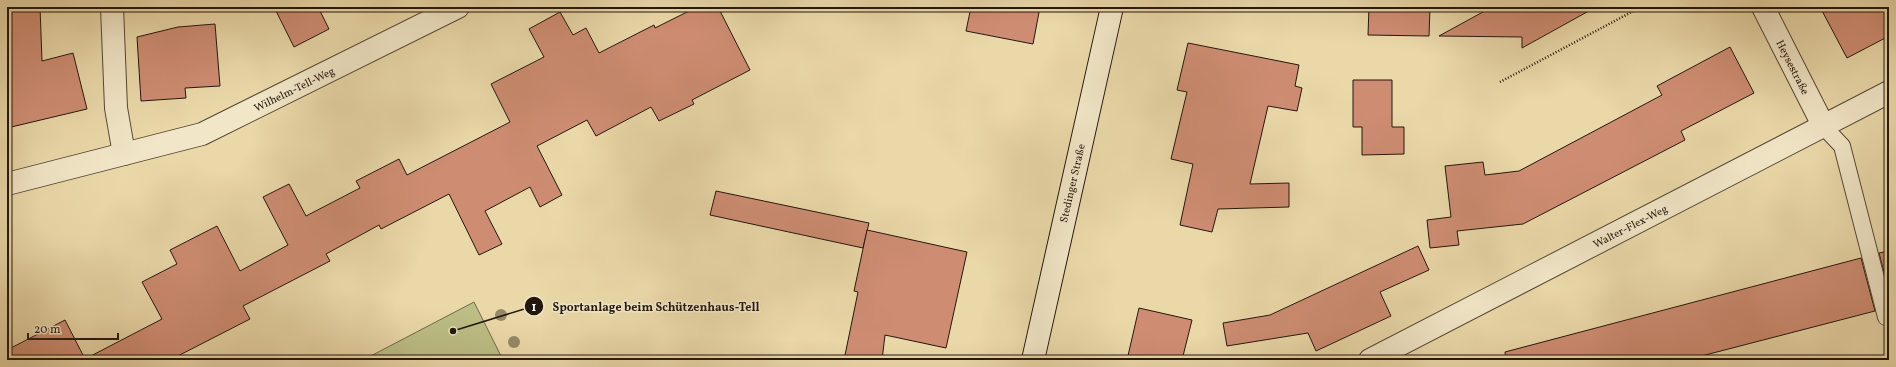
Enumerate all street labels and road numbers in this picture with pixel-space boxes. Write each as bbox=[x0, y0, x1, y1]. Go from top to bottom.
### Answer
street label: Heysestraße bbox=[1771, 38, 1812, 98]
street label: Wilhelm-Tell-Weg bbox=[252, 64, 338, 116]
street label: Stedinger Straße bbox=[1057, 142, 1090, 224]
street label: Walter-Flex-Weg bbox=[1591, 202, 1671, 253]

